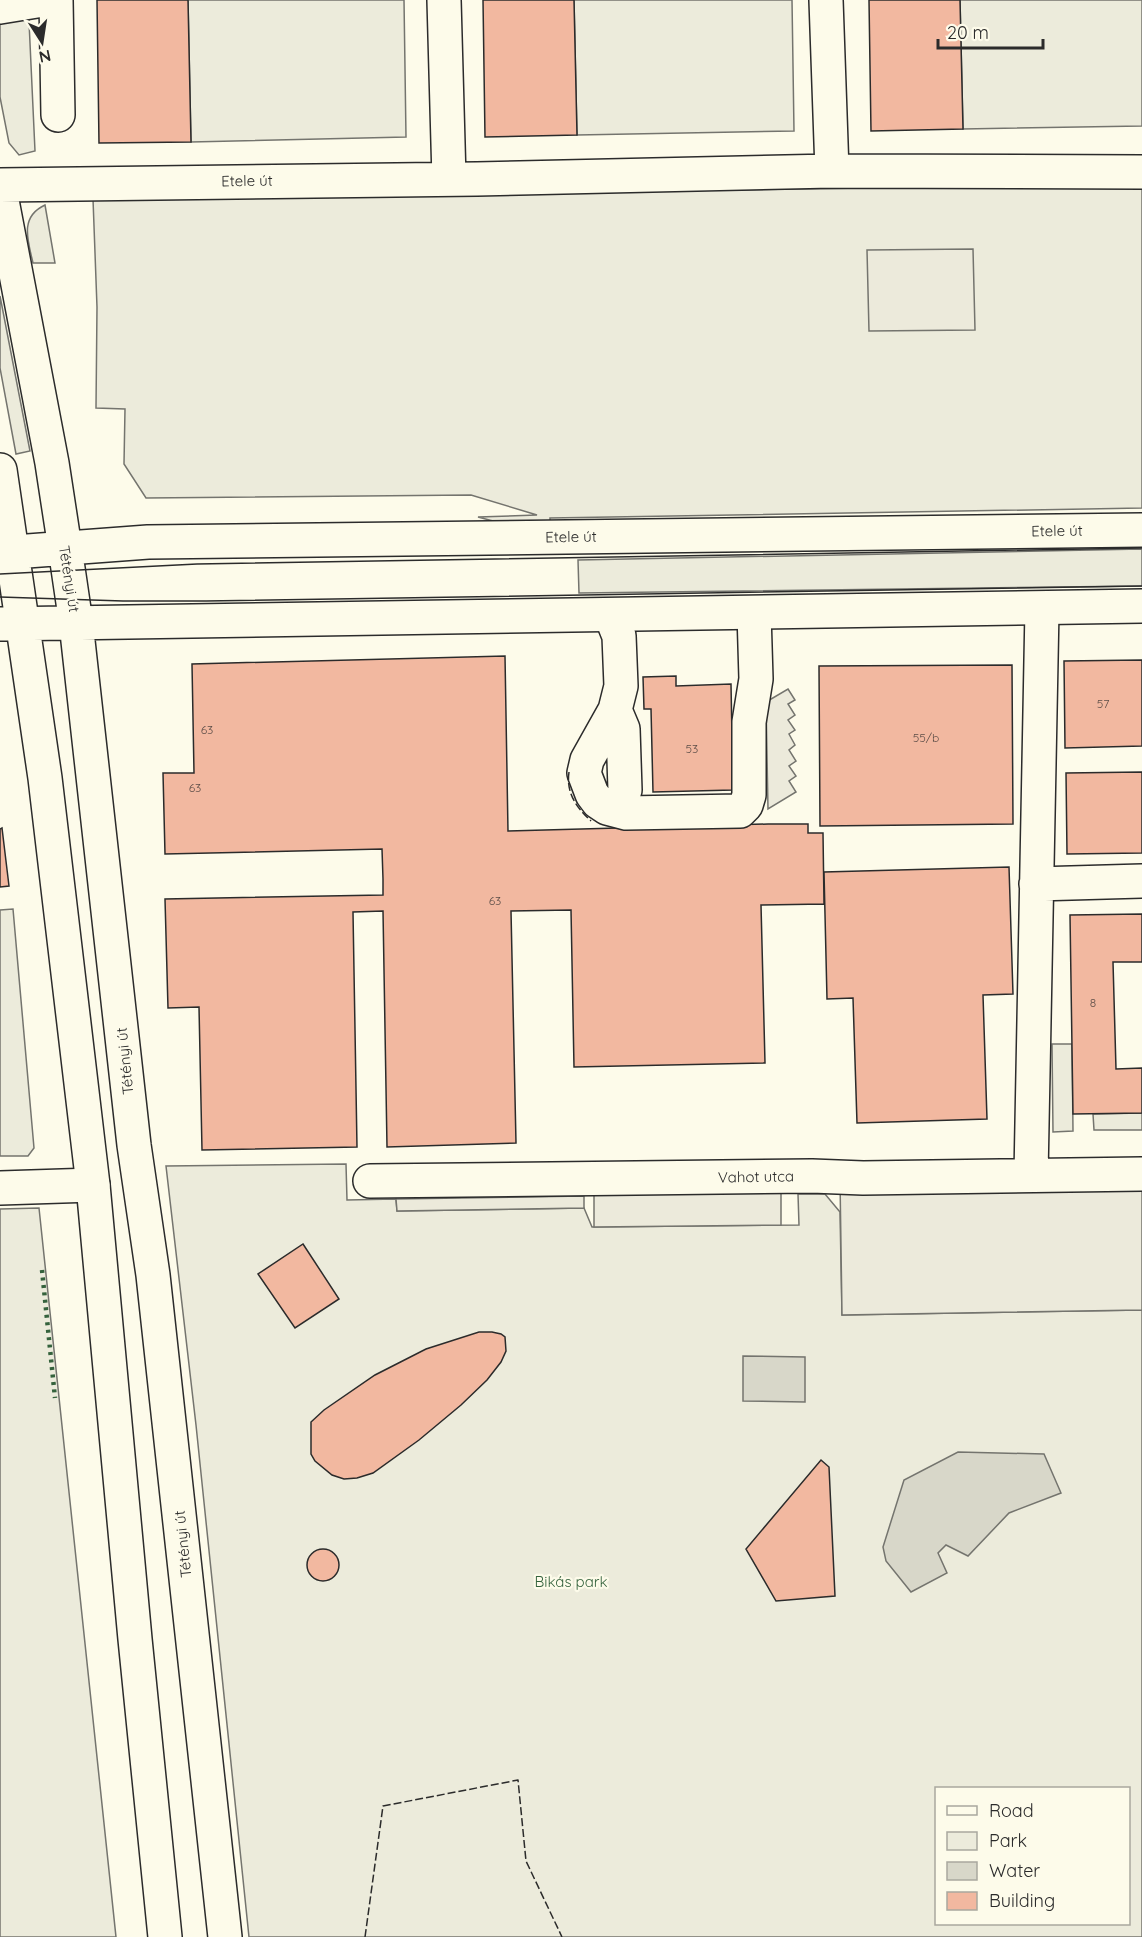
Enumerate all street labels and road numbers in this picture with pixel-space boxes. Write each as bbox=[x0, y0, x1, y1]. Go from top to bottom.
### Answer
street label: Etele út bbox=[221, 171, 273, 190]
street label: Etele út bbox=[1031, 521, 1083, 540]
street label: Etele út bbox=[545, 527, 597, 546]
street label: Tétényi út bbox=[55, 544, 84, 614]
street label: Tétényi út bbox=[112, 1027, 137, 1095]
street label: Vahot utca bbox=[718, 1166, 794, 1187]
street label: Tétényi út bbox=[170, 1510, 195, 1578]

